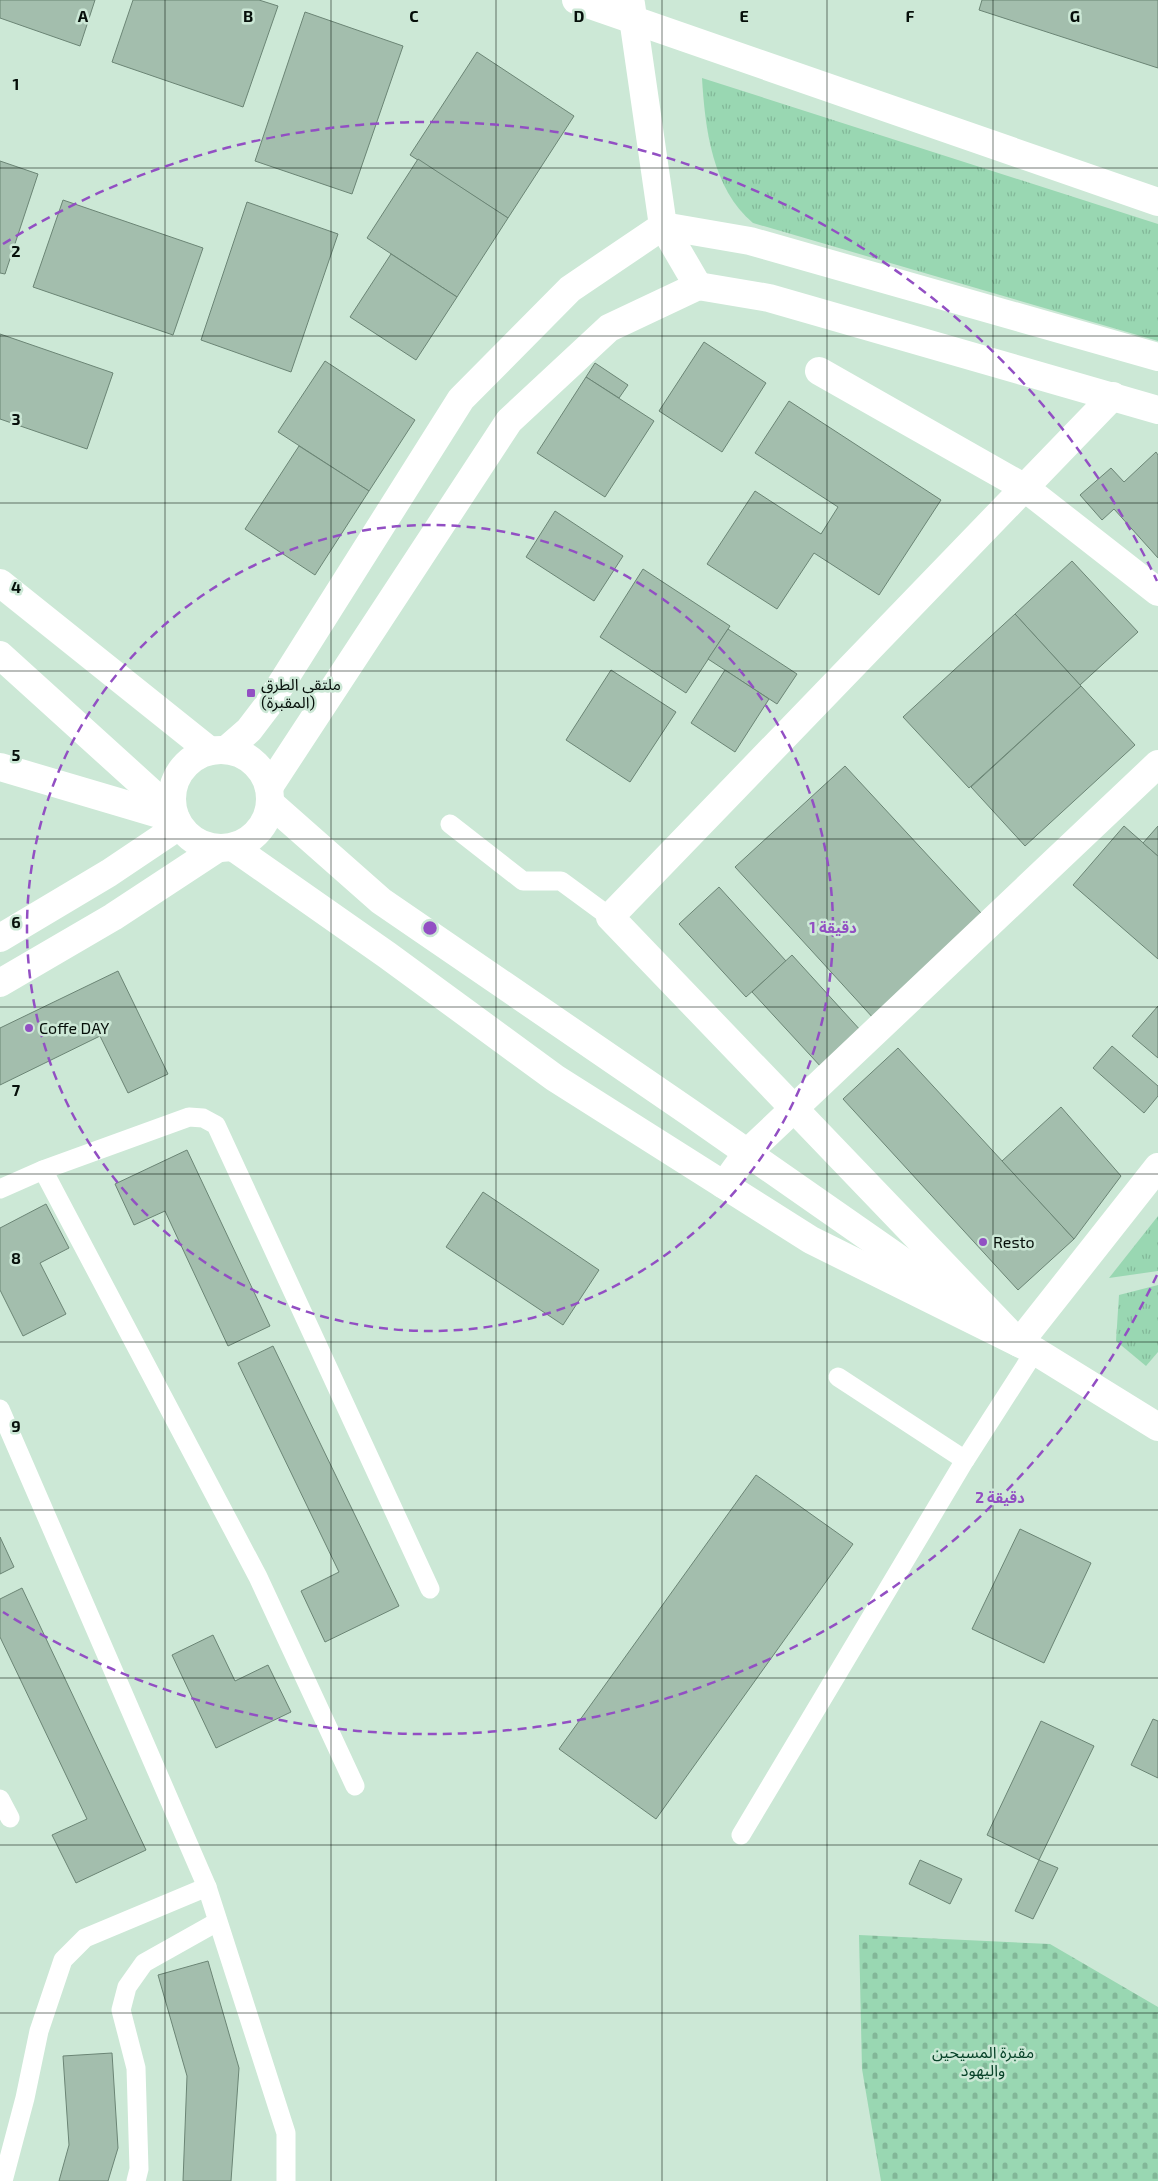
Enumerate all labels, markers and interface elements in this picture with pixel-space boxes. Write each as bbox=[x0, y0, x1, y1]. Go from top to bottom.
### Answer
text: A bbox=[78, 6, 89, 25]
text: B bbox=[243, 6, 253, 25]
text: C bbox=[409, 6, 419, 25]
text: D bbox=[574, 6, 585, 25]
text: E bbox=[739, 6, 749, 25]
text: F bbox=[906, 6, 915, 25]
text: G bbox=[1070, 6, 1080, 25]
text: 1 bbox=[13, 74, 19, 93]
text: 2 bbox=[11, 241, 21, 260]
text: 3 bbox=[11, 409, 21, 428]
text: 4 bbox=[11, 577, 21, 596]
place label: ملتقى الطرق (المقبرة) bbox=[261, 674, 341, 712]
marker: ملتقى الطرق (المقبرة) bbox=[245, 687, 257, 699]
text: 5 bbox=[12, 745, 21, 764]
text: 6 bbox=[11, 912, 21, 931]
text: 1 دقيقة bbox=[809, 918, 857, 936]
centre of rings bbox=[421, 919, 439, 937]
place label: Coffe DAY bbox=[39, 1018, 109, 1037]
marker: Coffe DAY bbox=[23, 1022, 35, 1034]
text: 7 bbox=[12, 1080, 21, 1099]
place label: Resto bbox=[993, 1232, 1035, 1251]
marker: Resto bbox=[977, 1236, 989, 1248]
text: 8 bbox=[11, 1248, 21, 1267]
text: 9 bbox=[11, 1416, 21, 1435]
text: 2 دقيقة bbox=[975, 1488, 1025, 1506]
park label: مقبرة المسيحين واليهود bbox=[932, 2042, 1034, 2080]

